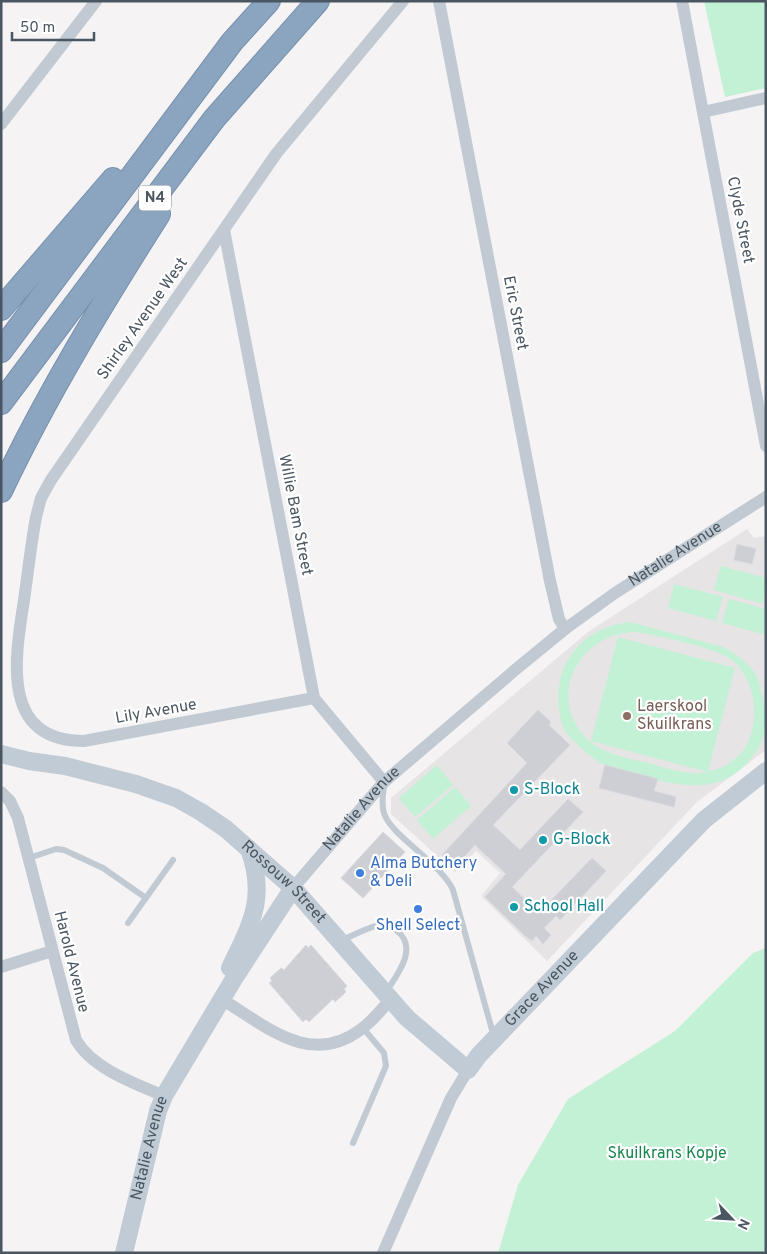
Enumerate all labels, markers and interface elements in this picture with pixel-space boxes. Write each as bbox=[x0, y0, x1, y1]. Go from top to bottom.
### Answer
scale bar bbox=[12, 10, 95, 42]
text: 50 m bbox=[20, 19, 55, 38]
street label: Clyde Street bbox=[722, 175, 758, 265]
road number: N4 bbox=[139, 186, 171, 210]
street label: Shirley Avenue West bbox=[93, 254, 193, 384]
street label: Eric Street bbox=[498, 274, 532, 352]
street label: Willie Bam Street bbox=[273, 453, 317, 577]
street label: Natalie Avenue bbox=[625, 517, 726, 592]
street label: Lily Avenue bbox=[114, 695, 198, 729]
place label: Laerskool Skuilkrans bbox=[637, 697, 712, 735]
marker: Laerskool Skuilkrans bbox=[621, 710, 633, 722]
street label: Natalie Avenue bbox=[319, 762, 405, 855]
place label: S-Block bbox=[524, 780, 580, 800]
marker: S-Block bbox=[508, 784, 520, 796]
place label: G-Block bbox=[553, 830, 611, 850]
marker: G-Block bbox=[537, 834, 549, 846]
street label: Rossouw Street bbox=[236, 836, 330, 928]
place label: Alma Butchery & Deli bbox=[370, 854, 477, 892]
marker: Alma Butchery & Deli bbox=[354, 867, 366, 879]
place label: School Hall bbox=[524, 897, 604, 917]
marker: School Hall bbox=[508, 901, 520, 913]
marker: Shell Select bbox=[412, 903, 424, 915]
street label: Harold Avenue bbox=[49, 909, 93, 1015]
place label: Shell Select bbox=[376, 916, 460, 936]
street label: Grace Avenue bbox=[501, 946, 584, 1032]
street label: Natalie Avenue bbox=[127, 1093, 173, 1202]
park label: Skuilkrans Kopje bbox=[607, 1144, 727, 1164]
north arrow bbox=[707, 1194, 757, 1244]
text: N bbox=[733, 1216, 752, 1232]

